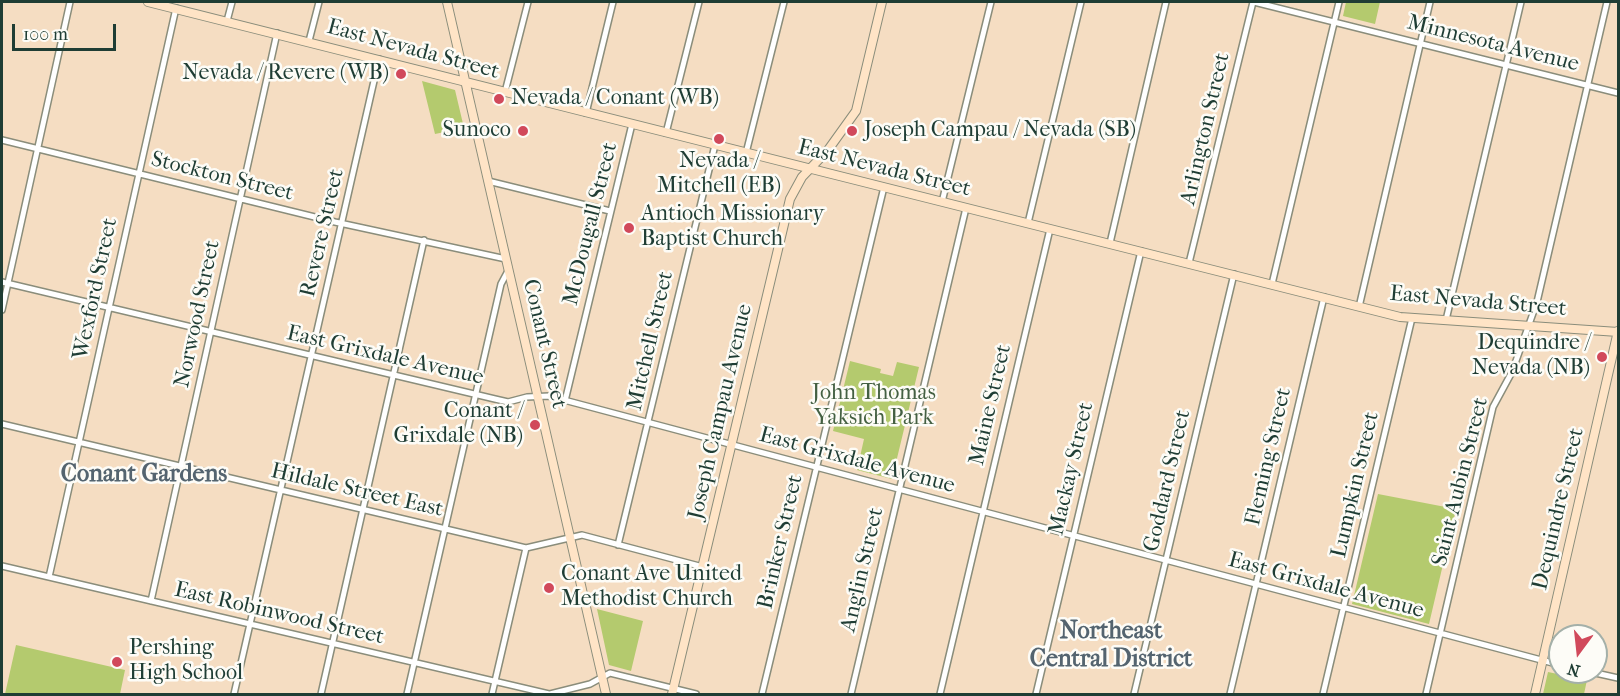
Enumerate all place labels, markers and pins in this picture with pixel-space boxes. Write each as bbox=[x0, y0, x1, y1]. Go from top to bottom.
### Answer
place label: Nevada / Revere (WB) bbox=[182, 61, 389, 87]
marker: Nevada / Revere (WB) bbox=[394, 67, 408, 81]
place label: Nevada / Conant (WB) bbox=[511, 86, 719, 112]
marker: Nevada / Conant (WB) bbox=[492, 92, 506, 106]
place label: Sunoco bbox=[443, 118, 511, 144]
place label: Joseph Campau / Nevada (SB) bbox=[864, 118, 1136, 144]
marker: Sunoco bbox=[516, 124, 530, 138]
marker: Joseph Campau / Nevada (SB) bbox=[845, 124, 859, 138]
marker: Nevada / Mitchell (EB) bbox=[712, 132, 726, 146]
place label: Nevada / Mitchell (EB) bbox=[657, 149, 781, 200]
place label: Antioch Missionary Baptist Church bbox=[641, 202, 824, 254]
marker: Antioch Missionary Baptist Church bbox=[622, 221, 636, 235]
place label: Dequindre / Nevada (NB) bbox=[1472, 331, 1590, 382]
marker: Dequindre / Nevada (NB) bbox=[1595, 350, 1609, 364]
place label: Conant / Grixdale (NB) bbox=[393, 399, 523, 451]
marker: Conant / Grixdale (NB) bbox=[528, 418, 542, 432]
place label: Conant Ave United Methodist Church bbox=[561, 562, 742, 614]
marker: Conant Ave United Methodist Church bbox=[542, 581, 556, 595]
place label: Pershing High School bbox=[129, 636, 243, 688]
marker: Pershing High School bbox=[110, 655, 124, 669]

